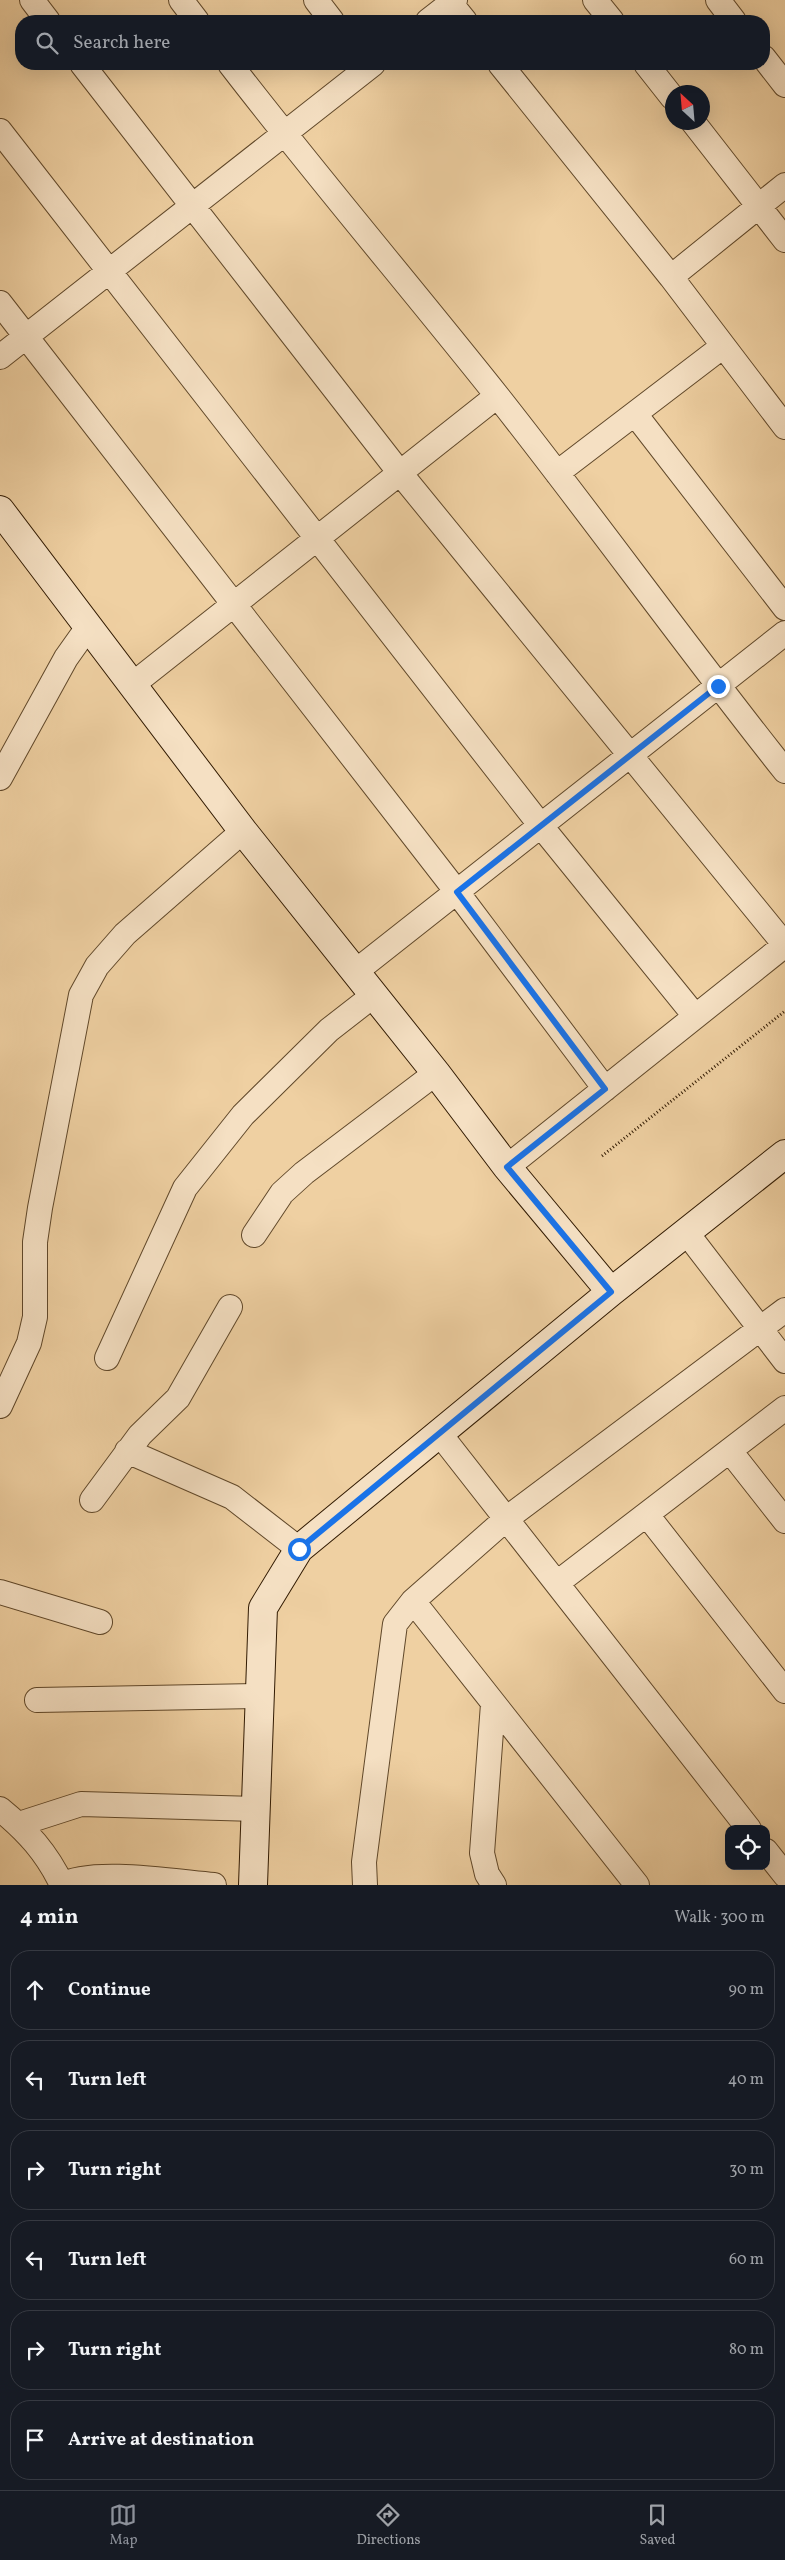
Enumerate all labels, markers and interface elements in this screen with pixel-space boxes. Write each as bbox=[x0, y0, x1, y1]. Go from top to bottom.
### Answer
search box bbox=[15, 15, 770, 70]
icon: search bbox=[33, 29, 61, 57]
text: Search here bbox=[73, 30, 170, 56]
north arrow bbox=[665, 85, 710, 130]
route end bbox=[707, 675, 730, 698]
route start bbox=[288, 1538, 311, 1561]
map controls bbox=[725, 1825, 770, 1870]
button: locate bbox=[725, 1825, 770, 1870]
text: 4 min bbox=[20, 1903, 79, 1932]
text: Walk · 300 m bbox=[674, 1907, 765, 1929]
icon: ahead bbox=[21, 1976, 49, 2004]
text: Continue bbox=[68, 1977, 151, 2003]
text: 90 m bbox=[728, 1979, 764, 2001]
icon: left bbox=[21, 2066, 49, 2094]
text: Turn left bbox=[68, 2067, 147, 2093]
text: 40 m bbox=[728, 2069, 764, 2091]
icon: right bbox=[21, 2156, 49, 2184]
text: Turn right bbox=[68, 2157, 161, 2183]
text: 30 m bbox=[729, 2159, 764, 2181]
icon: left bbox=[21, 2246, 49, 2274]
text: Turn left bbox=[68, 2247, 147, 2273]
text: 60 m bbox=[729, 2249, 764, 2271]
icon: right bbox=[21, 2336, 49, 2364]
text: Turn right bbox=[68, 2337, 161, 2363]
text: 80 m bbox=[729, 2339, 764, 2361]
icon: arrive bbox=[21, 2426, 49, 2454]
text: Arrive at destination bbox=[68, 2427, 254, 2453]
tab: Map bbox=[109, 2501, 137, 2550]
tab: Directions bbox=[356, 2501, 421, 2550]
tab: Saved bbox=[639, 2501, 676, 2550]

